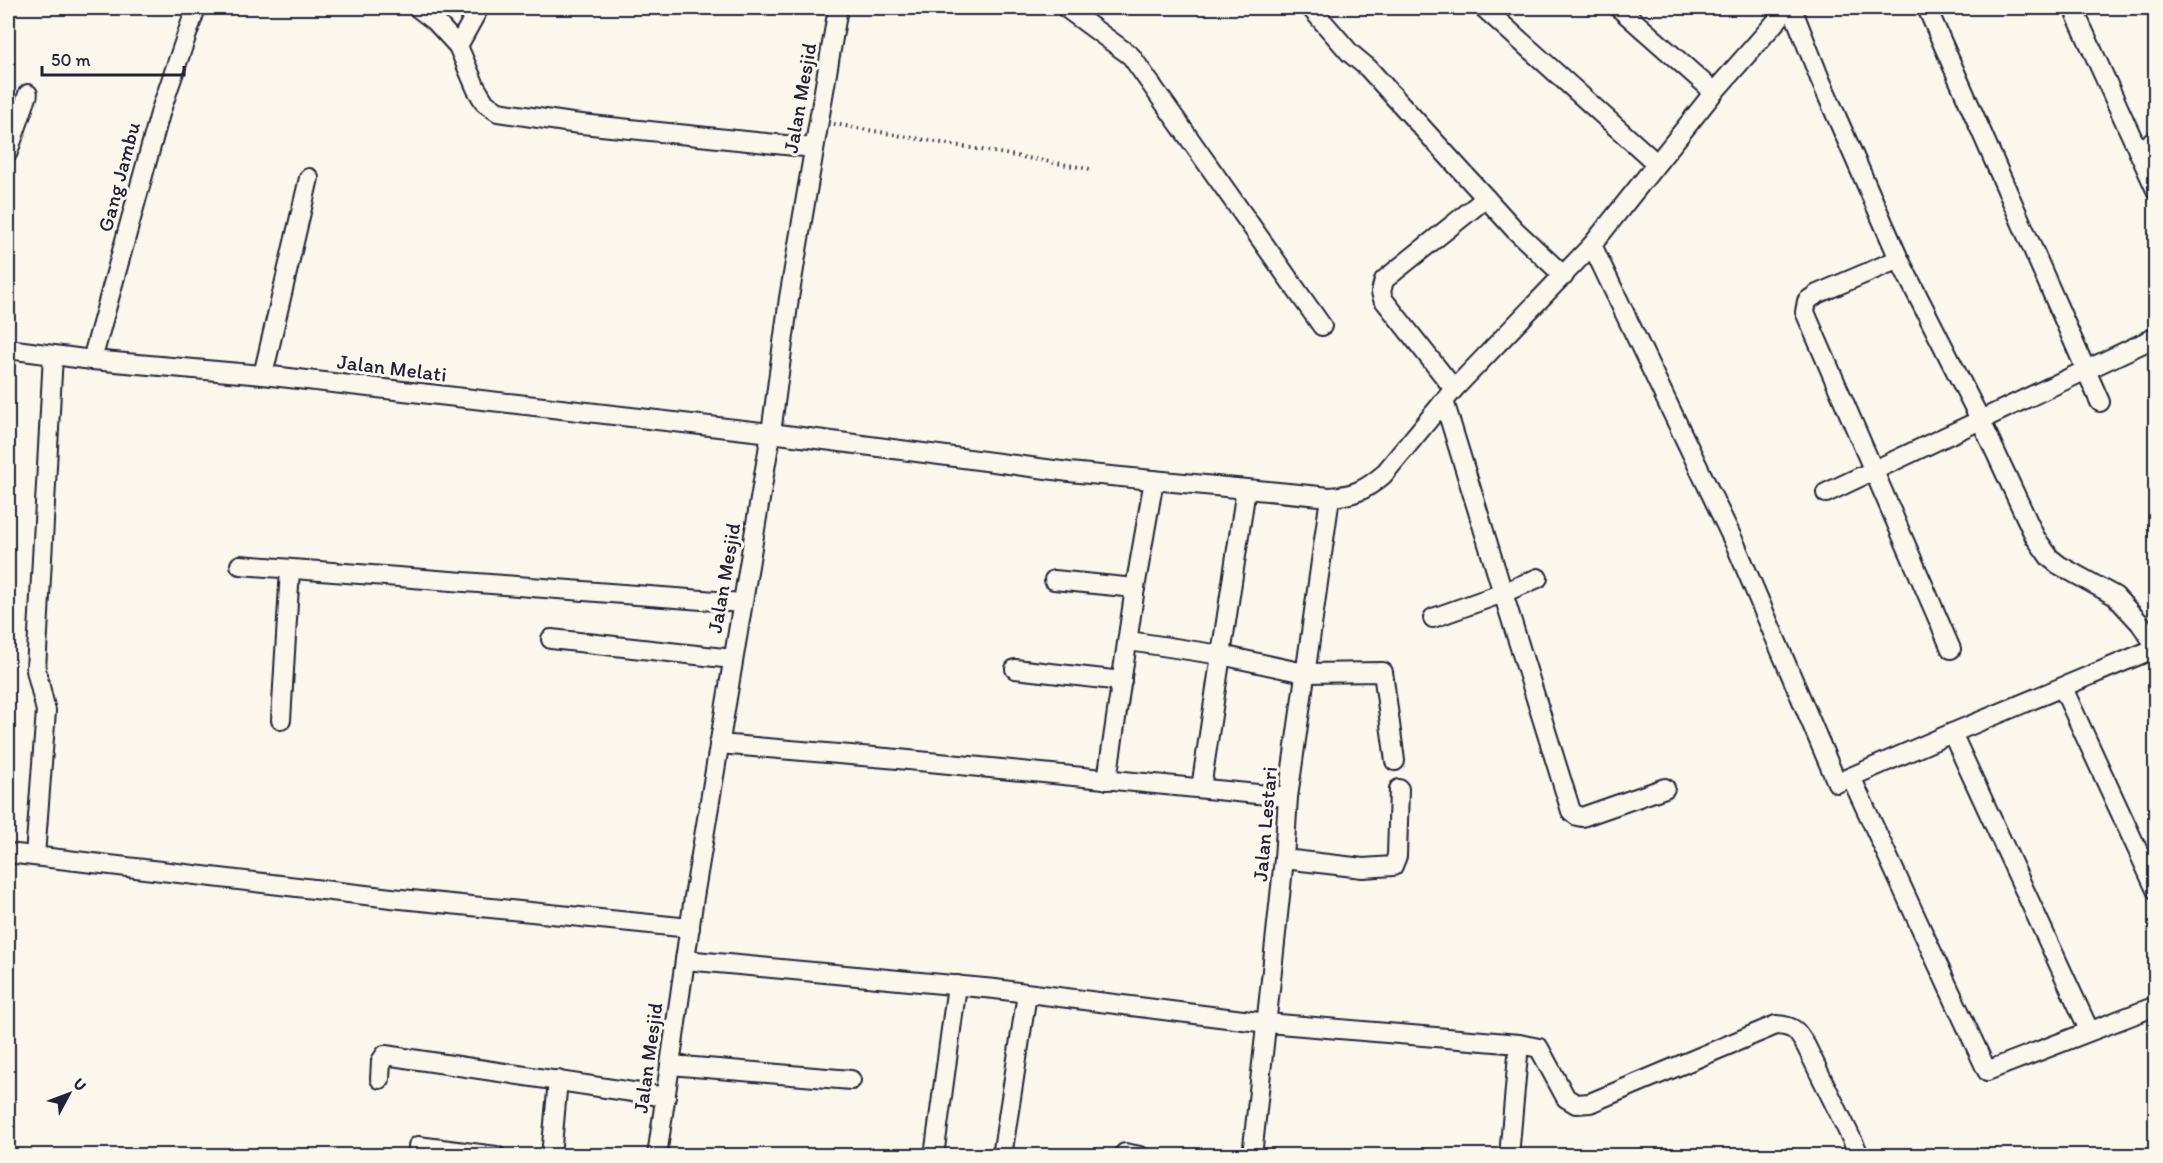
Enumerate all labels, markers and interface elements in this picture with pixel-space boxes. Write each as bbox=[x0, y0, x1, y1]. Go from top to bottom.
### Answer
scale bar bbox=[42, 39, 184, 77]
street label: Jalan Mesjid bbox=[778, 41, 821, 155]
text: 50 m bbox=[51, 49, 91, 71]
street label: Gang Jambu bbox=[92, 119, 145, 235]
street label: Jalan Melati bbox=[336, 348, 448, 387]
street label: Jalan Mesjid bbox=[702, 521, 745, 635]
street label: Jalan Lestari bbox=[1247, 765, 1282, 882]
street label: Jalan Mesjid bbox=[627, 1001, 668, 1115]
north arrow bbox=[39, 1064, 99, 1124]
text: U bbox=[69, 1074, 91, 1095]

